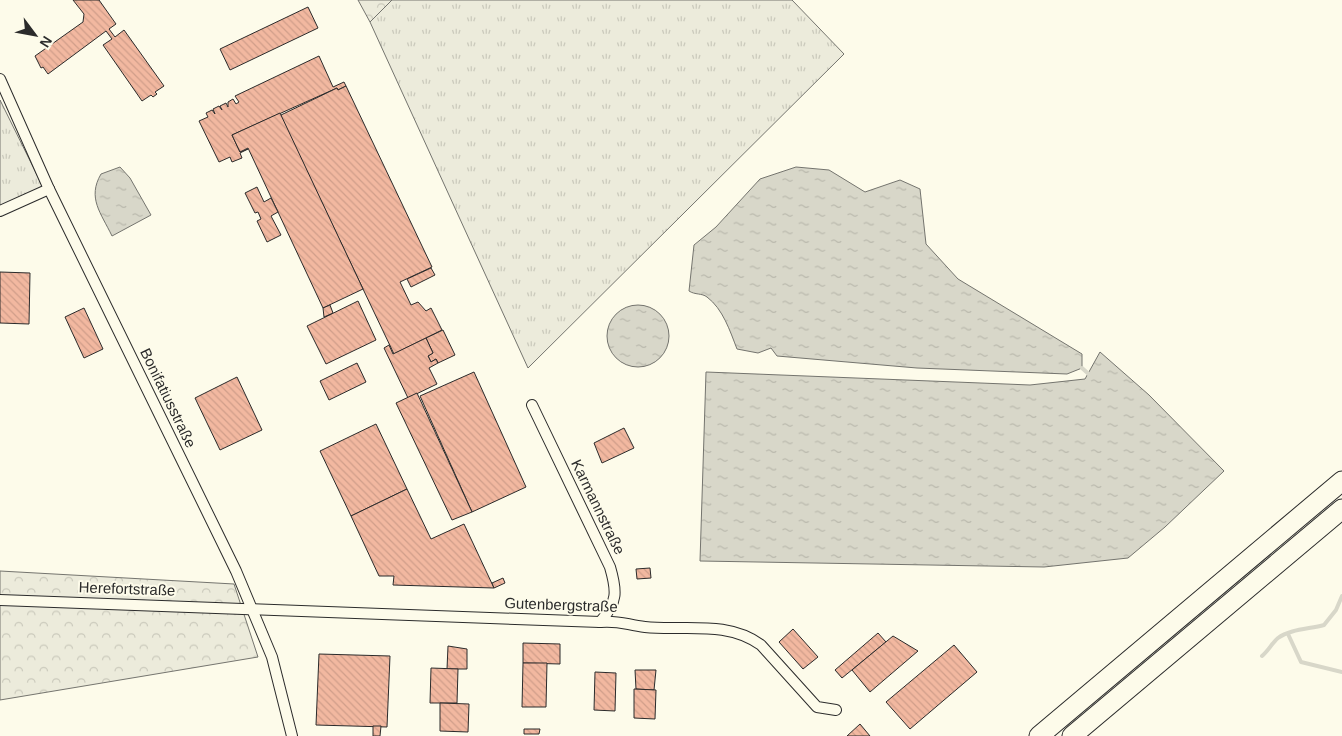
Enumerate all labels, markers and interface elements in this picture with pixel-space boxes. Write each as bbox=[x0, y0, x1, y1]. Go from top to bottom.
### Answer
north arrow bbox=[10, 10, 60, 60]
text: N bbox=[37, 33, 55, 50]
street label: Bonifatiusstraße bbox=[137, 345, 200, 450]
street label: Karmannstraße bbox=[568, 457, 629, 557]
street label: Herefortstraße bbox=[78, 578, 176, 599]
street label: Gutenbergstraße bbox=[504, 594, 618, 615]

